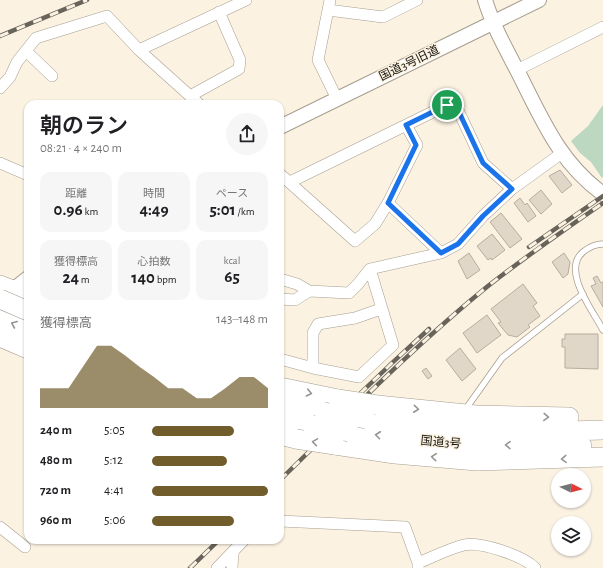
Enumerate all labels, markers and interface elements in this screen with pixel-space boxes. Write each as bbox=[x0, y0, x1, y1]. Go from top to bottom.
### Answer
street label: 国道3号旧道 bbox=[377, 42, 441, 83]
pin bbox=[430, 88, 464, 122]
icon: arrive bbox=[436, 94, 458, 116]
button: share bbox=[226, 113, 268, 155]
text: 朝のラン bbox=[40, 115, 128, 137]
text: 08:21 · 4 × 240 m bbox=[40, 142, 122, 155]
text: 距離 bbox=[65, 188, 87, 199]
text: 時間 bbox=[143, 188, 165, 199]
text: ペース bbox=[216, 188, 248, 199]
text: 0.96 bbox=[54, 201, 83, 218]
text: 4:49 bbox=[139, 201, 169, 218]
text: 5:01 bbox=[209, 201, 236, 218]
text: km bbox=[83, 206, 98, 217]
text: /km bbox=[236, 206, 255, 217]
text: kcal bbox=[224, 255, 240, 266]
text: 獲得標高 bbox=[54, 256, 98, 267]
text: 心拍数 bbox=[138, 256, 171, 267]
text: 65 bbox=[224, 268, 240, 285]
text: 24 bbox=[62, 269, 79, 286]
text: 140 bbox=[131, 269, 155, 286]
text: m bbox=[79, 274, 90, 285]
text: bpm bbox=[155, 274, 177, 285]
text: 143–148 m bbox=[216, 313, 268, 326]
text: 獲得標高 bbox=[40, 317, 92, 330]
one-way arrow bbox=[11, 321, 18, 329]
one-way arrow bbox=[306, 388, 312, 396]
one-way arrow bbox=[413, 404, 419, 413]
one-way arrow bbox=[543, 413, 549, 421]
text: 240 m bbox=[40, 424, 72, 437]
text: 5:05 bbox=[104, 424, 125, 437]
one-way arrow bbox=[375, 431, 382, 440]
street label: 国道3号 bbox=[420, 433, 462, 450]
one-way arrow bbox=[312, 438, 319, 447]
one-way arrow bbox=[505, 441, 511, 449]
one-way arrow bbox=[431, 453, 437, 462]
text: 480 m bbox=[40, 454, 72, 467]
text: 5:12 bbox=[104, 454, 123, 467]
one-way arrow bbox=[561, 455, 567, 463]
north arrow bbox=[551, 468, 591, 508]
map controls bbox=[551, 468, 591, 556]
text: 720 m bbox=[40, 484, 71, 497]
text: 4:41 bbox=[104, 484, 124, 497]
text: 960 m bbox=[40, 514, 72, 527]
text: 5:06 bbox=[104, 514, 125, 527]
button: layers bbox=[551, 516, 591, 556]

